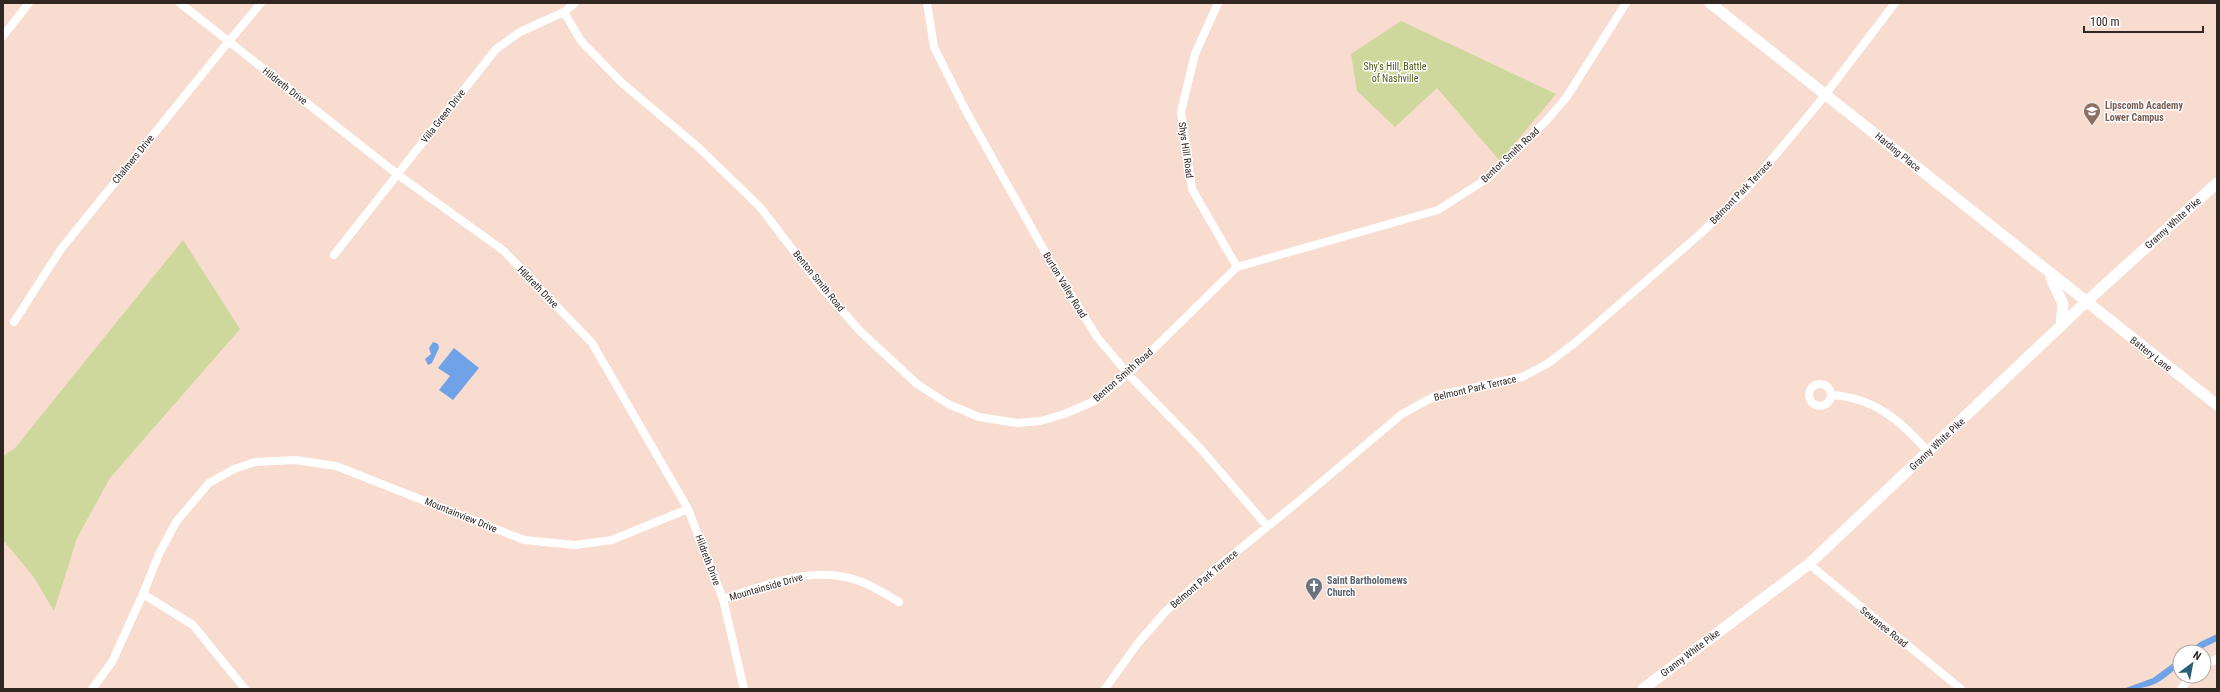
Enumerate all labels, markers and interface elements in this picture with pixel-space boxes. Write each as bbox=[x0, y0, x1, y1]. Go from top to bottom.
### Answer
scale bar bbox=[2084, 8, 2203, 34]
text: 100 m bbox=[2090, 15, 2120, 29]
park label: Shy's Hill, Battle of Nashville bbox=[1364, 61, 1427, 84]
street label: Hildreth Drive bbox=[261, 65, 310, 107]
street label: Villa Green Drive bbox=[419, 87, 468, 145]
place label: Lipscomb Academy Lower Campus bbox=[2105, 100, 2183, 123]
school or university icon: Lipscomb Academy Lower Campus bbox=[2082, 101, 2102, 126]
street label: Shys Hill Road bbox=[1177, 121, 1195, 179]
street label: Benton Smith Road bbox=[1479, 125, 1541, 185]
street label: Harding Place bbox=[1873, 130, 1923, 174]
street label: Chalmers Drive bbox=[110, 132, 156, 186]
street label: Belmont Park Terrace bbox=[1708, 158, 1774, 226]
street label: Granny White Pike bbox=[2143, 195, 2203, 251]
street label: Benton Smith Road bbox=[791, 248, 847, 314]
street label: Burton Valley Road bbox=[1041, 250, 1089, 320]
street label: Hildreth Drive bbox=[515, 264, 561, 310]
street label: Battery Lane bbox=[2128, 334, 2174, 374]
street label: Benton Smith Road bbox=[1091, 346, 1155, 404]
street label: Belmont Park Terrace bbox=[1433, 373, 1518, 403]
street label: Granny White Pike bbox=[1907, 415, 1967, 472]
street label: Mountainview Drive bbox=[423, 495, 499, 535]
street label: Hildreth Drive bbox=[693, 533, 723, 587]
street label: Belmont Park Terrace bbox=[1168, 547, 1240, 610]
street label: Mountainside Drive bbox=[728, 571, 804, 603]
place label: Saint Bartholomews Church bbox=[1327, 575, 1408, 598]
church icon: Saint Bartholomews Church bbox=[1304, 576, 1324, 601]
street label: Sewanee Road bbox=[1858, 605, 1910, 649]
street label: Granny White Pike bbox=[1658, 627, 1722, 679]
north arrow bbox=[2172, 644, 2212, 684]
text: N bbox=[2191, 649, 2204, 663]

